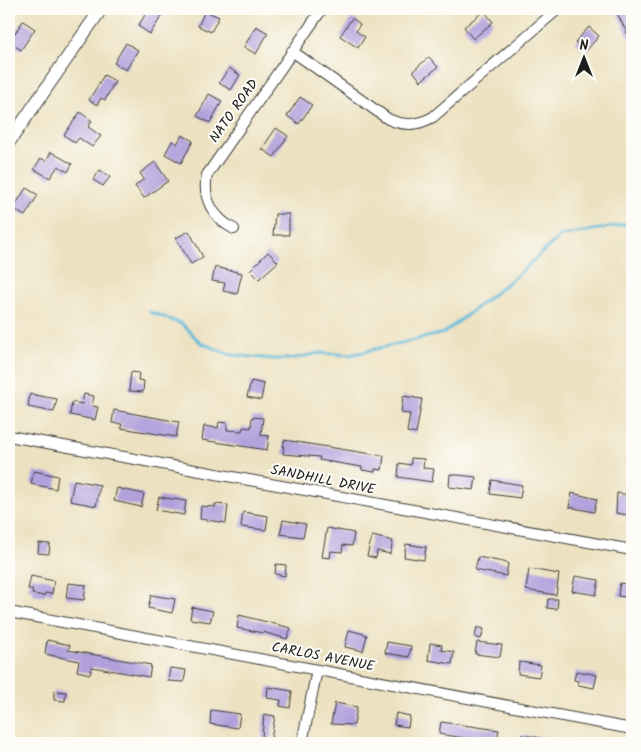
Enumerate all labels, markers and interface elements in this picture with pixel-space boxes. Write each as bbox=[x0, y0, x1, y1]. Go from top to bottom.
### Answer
north arrow bbox=[558, 32, 608, 82]
text: N bbox=[580, 35, 589, 57]
street label: NATO ROAD bbox=[204, 74, 264, 148]
street label: SANDHILL DRIVE bbox=[269, 459, 378, 501]
street label: CARLOS AVENUE bbox=[270, 636, 377, 678]

